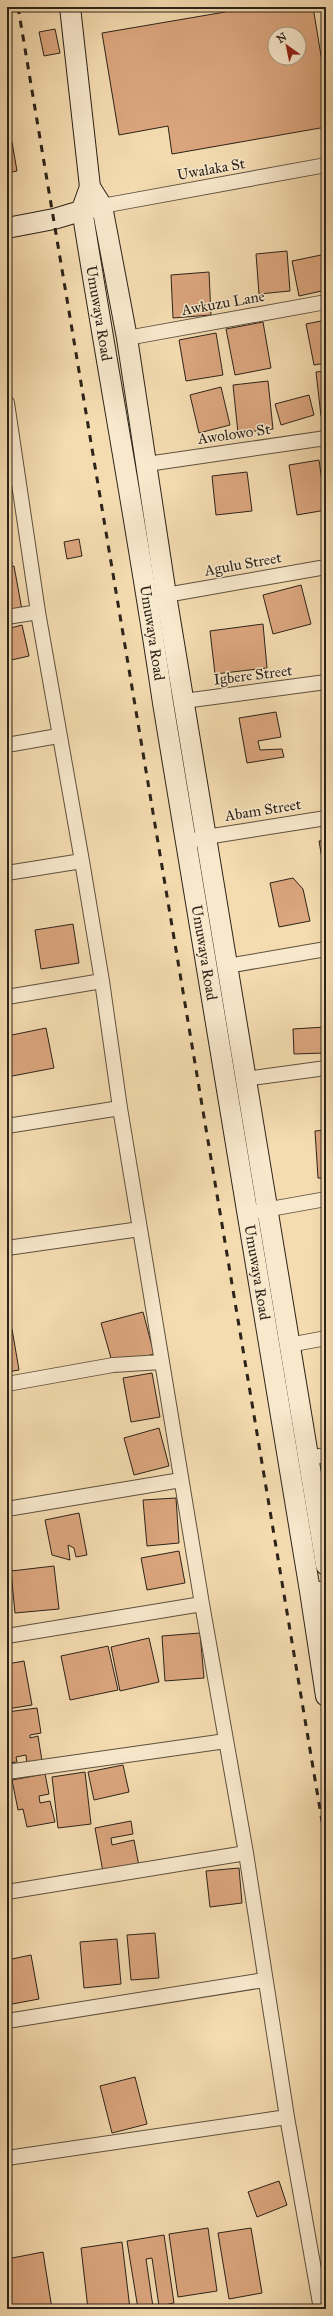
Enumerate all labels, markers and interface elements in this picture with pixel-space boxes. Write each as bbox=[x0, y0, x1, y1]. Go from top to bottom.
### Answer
north arrow bbox=[267, 26, 307, 66]
text: N bbox=[274, 30, 290, 46]
street label: Uwalaka St bbox=[176, 154, 247, 184]
street label: Umuwaya Road bbox=[82, 264, 116, 363]
street label: Awkuzu Lane bbox=[179, 287, 266, 319]
street label: Awolowo St bbox=[196, 420, 272, 448]
street label: Agulu Street bbox=[202, 548, 284, 580]
street label: Umuwaya Road bbox=[136, 584, 169, 682]
street label: Igbere Street bbox=[213, 661, 294, 689]
street label: Abam Street bbox=[223, 795, 303, 825]
street label: Umuwaya Road bbox=[188, 904, 221, 1002]
street label: Umuwaya Road bbox=[240, 1223, 274, 1322]

